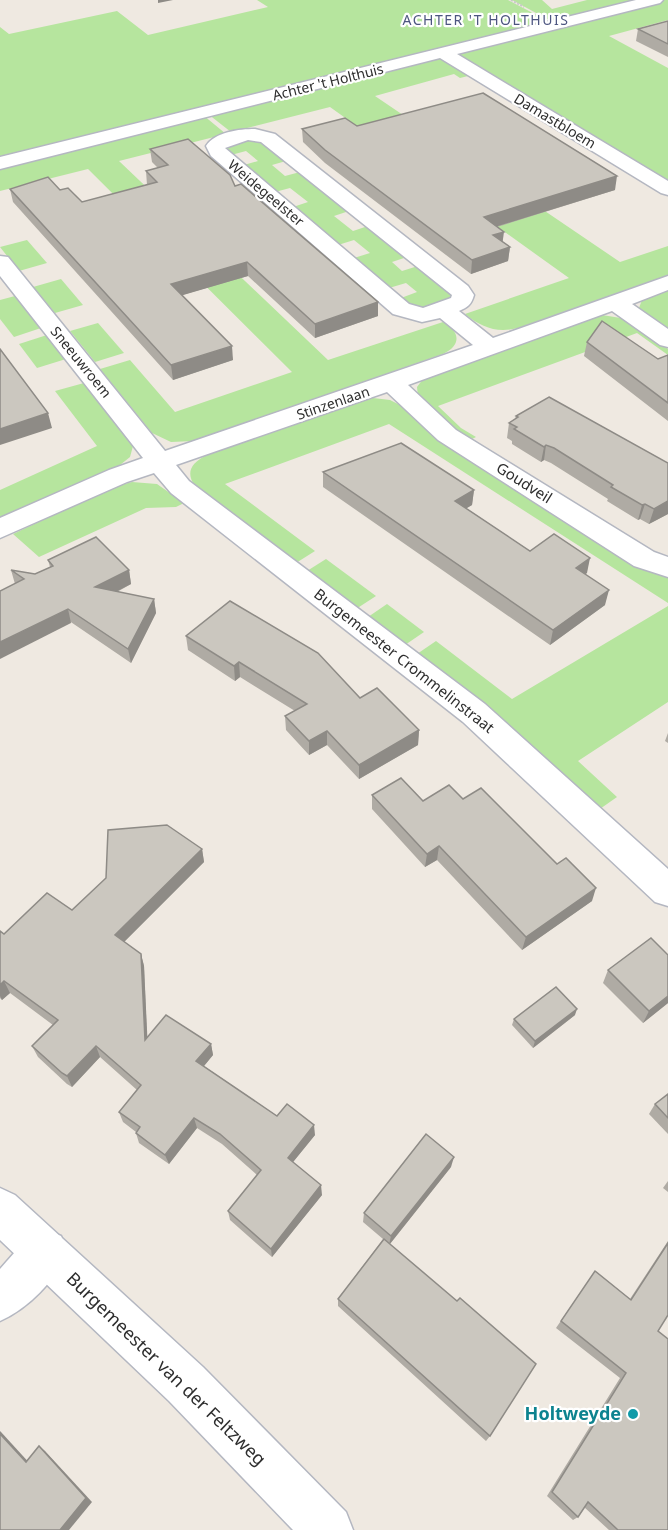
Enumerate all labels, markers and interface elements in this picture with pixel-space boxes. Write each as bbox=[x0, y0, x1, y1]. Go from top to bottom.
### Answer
district label: ACHTER 'T HOLTHUIS bbox=[403, 10, 569, 29]
street label: Achter 't Holthuis bbox=[270, 58, 386, 104]
street label: Damastbloem bbox=[511, 89, 600, 153]
street label: Weidegeelster bbox=[224, 155, 309, 230]
street label: Sneeuwroem bbox=[47, 322, 116, 401]
street label: Stinzenlaan bbox=[294, 381, 372, 424]
street label: Goudveil bbox=[493, 457, 556, 507]
street label: Burgemeester Crommelinstraat bbox=[310, 584, 499, 737]
street label: Burgemeester van der Feltzweg bbox=[62, 1266, 272, 1470]
place label: Holtweyde bbox=[525, 1401, 621, 1425]
marker: Holtweyde bbox=[626, 1407, 640, 1421]

